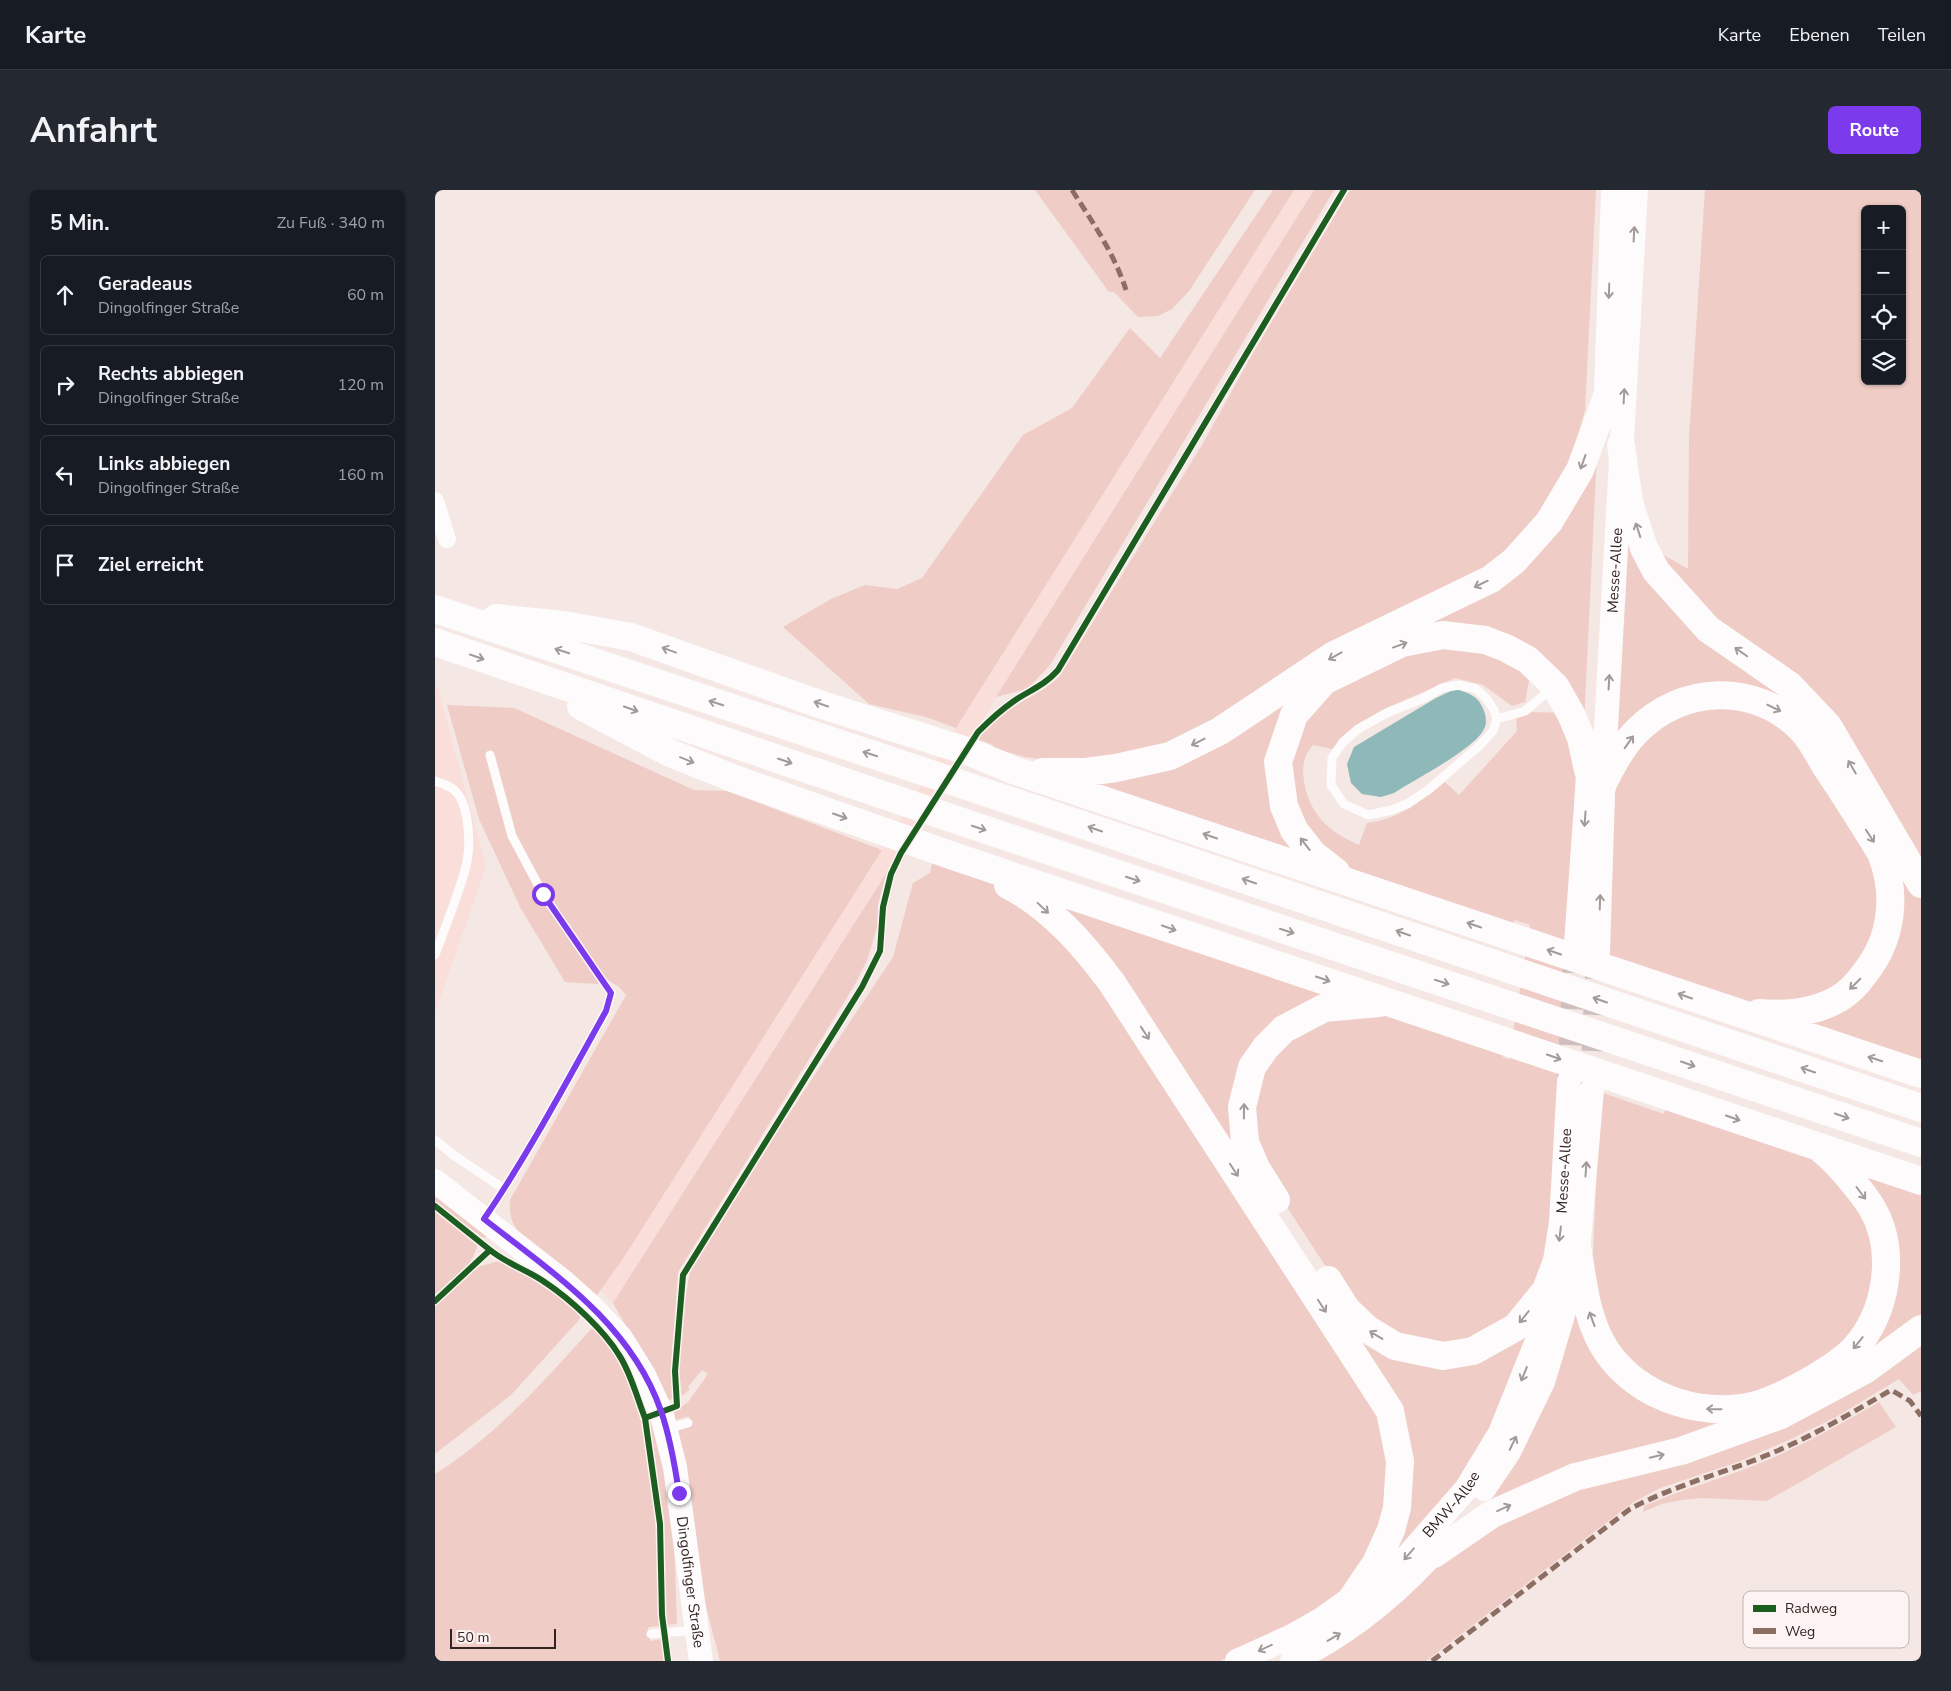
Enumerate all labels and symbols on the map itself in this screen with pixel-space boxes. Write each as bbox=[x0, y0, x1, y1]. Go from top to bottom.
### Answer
one-way arrow bbox=[1629, 226, 1638, 242]
one-way arrow bbox=[1605, 283, 1614, 299]
one-way arrow bbox=[1620, 389, 1629, 405]
one-way arrow bbox=[1578, 454, 1587, 469]
one-way arrow bbox=[1633, 523, 1642, 538]
street label: Messe-Allee bbox=[1602, 527, 1627, 613]
one-way arrow bbox=[1474, 580, 1489, 589]
one-way arrow bbox=[1392, 640, 1408, 649]
one-way arrow bbox=[662, 645, 677, 654]
one-way arrow bbox=[554, 646, 570, 656]
one-way arrow bbox=[1734, 647, 1748, 657]
one-way arrow bbox=[1328, 651, 1343, 661]
one-way arrow bbox=[469, 652, 485, 662]
one-way arrow bbox=[1604, 674, 1613, 690]
one-way arrow bbox=[708, 697, 724, 707]
one-way arrow bbox=[813, 699, 829, 709]
one-way arrow bbox=[1766, 704, 1781, 713]
one-way arrow bbox=[623, 705, 639, 715]
one-way arrow bbox=[1624, 735, 1634, 749]
one-way arrow bbox=[1190, 737, 1205, 747]
one-way arrow bbox=[863, 749, 879, 758]
one-way arrow bbox=[679, 756, 694, 765]
one-way arrow bbox=[777, 757, 793, 767]
one-way arrow bbox=[1847, 760, 1857, 774]
one-way arrow bbox=[1580, 811, 1589, 827]
one-way arrow bbox=[831, 812, 847, 821]
one-way arrow bbox=[971, 824, 986, 833]
one-way arrow bbox=[1088, 824, 1103, 833]
one-way arrow bbox=[1865, 829, 1876, 843]
one-way arrow bbox=[1203, 831, 1219, 840]
one-way arrow bbox=[1300, 837, 1310, 851]
one-way arrow bbox=[1125, 875, 1141, 884]
one-way arrow bbox=[1242, 876, 1257, 885]
route start bbox=[532, 883, 555, 906]
one-way arrow bbox=[1595, 894, 1604, 910]
one-way arrow bbox=[1037, 902, 1049, 914]
one-way arrow bbox=[1467, 920, 1483, 929]
one-way arrow bbox=[1160, 923, 1176, 933]
one-way arrow bbox=[1279, 926, 1295, 936]
one-way arrow bbox=[1396, 928, 1411, 937]
one-way arrow bbox=[1547, 947, 1563, 956]
one-way arrow bbox=[1314, 975, 1330, 984]
one-way arrow bbox=[1433, 978, 1449, 987]
one-way arrow bbox=[1849, 978, 1862, 990]
one-way arrow bbox=[1678, 991, 1693, 1000]
one-way arrow bbox=[1592, 994, 1608, 1004]
one-way arrow bbox=[1140, 1026, 1150, 1040]
one-way arrow bbox=[1545, 1053, 1561, 1063]
one-way arrow bbox=[1867, 1054, 1883, 1063]
one-way arrow bbox=[1680, 1060, 1695, 1069]
one-way arrow bbox=[1801, 1065, 1817, 1074]
one-way arrow bbox=[1239, 1103, 1248, 1119]
one-way arrow bbox=[1834, 1112, 1849, 1121]
one-way arrow bbox=[1724, 1114, 1740, 1123]
street label: Messe-Allee bbox=[1552, 1128, 1576, 1214]
one-way arrow bbox=[1581, 1161, 1591, 1177]
one-way arrow bbox=[1229, 1162, 1239, 1176]
one-way arrow bbox=[1856, 1186, 1867, 1199]
one-way arrow bbox=[1555, 1226, 1565, 1242]
one-way arrow bbox=[1317, 1299, 1327, 1313]
one-way arrow bbox=[1518, 1311, 1529, 1324]
one-way arrow bbox=[1586, 1311, 1596, 1327]
one-way arrow bbox=[1370, 1330, 1384, 1340]
one-way arrow bbox=[1852, 1336, 1863, 1349]
one-way arrow bbox=[1518, 1366, 1528, 1381]
one-way arrow bbox=[1707, 1404, 1723, 1413]
one-way arrow bbox=[1509, 1436, 1518, 1451]
one-way arrow bbox=[1649, 1451, 1665, 1460]
street label: BMW-Allee bbox=[1418, 1467, 1484, 1542]
route end bbox=[668, 1482, 691, 1505]
one-way arrow bbox=[1496, 1503, 1511, 1513]
street label: Dingolfinger Straße bbox=[672, 1515, 709, 1649]
one-way arrow bbox=[1403, 1547, 1415, 1560]
legend bbox=[1743, 1591, 1909, 1648]
text: Radweg bbox=[1785, 1599, 1837, 1618]
text: Weg bbox=[1785, 1622, 1815, 1641]
scale bar bbox=[450, 1626, 556, 1649]
one-way arrow bbox=[1326, 1631, 1340, 1641]
one-way arrow bbox=[1258, 1643, 1273, 1653]

